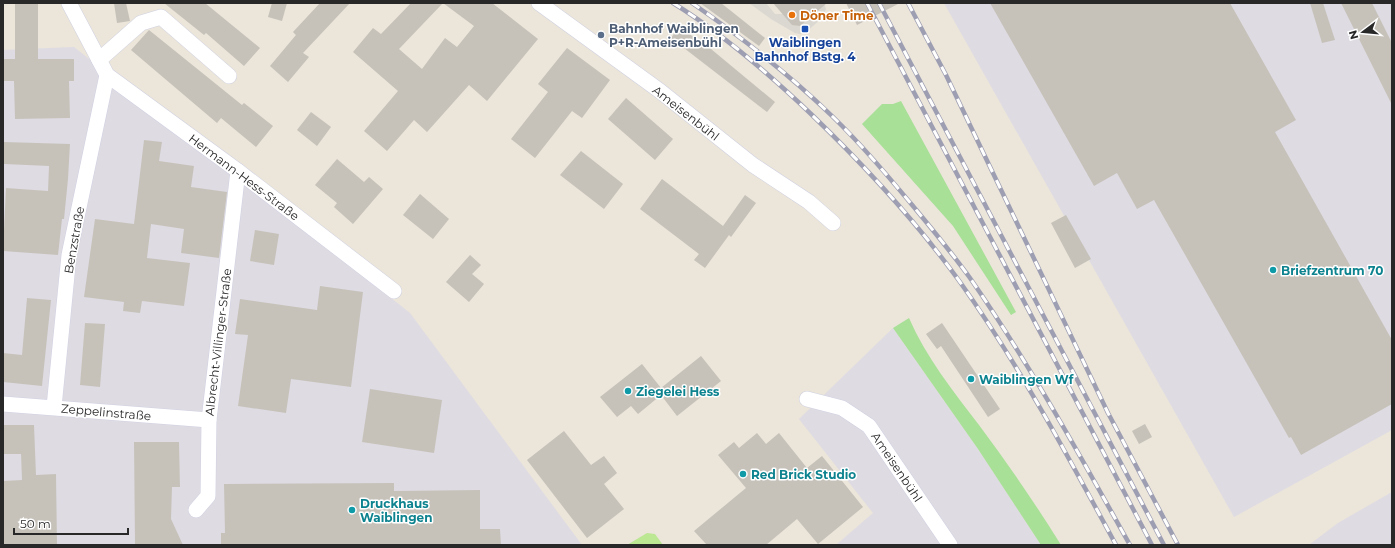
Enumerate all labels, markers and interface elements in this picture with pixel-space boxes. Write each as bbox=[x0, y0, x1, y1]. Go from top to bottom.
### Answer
place label: Döner Time bbox=[800, 8, 874, 23]
marker: Döner Time bbox=[787, 10, 797, 20]
north arrow bbox=[1343, 12, 1383, 52]
place label: Bahnhof Waiblingen P+R-Ameisenbühl bbox=[609, 21, 739, 50]
marker: Waiblingen Bahnhof Bstg. 4 bbox=[800, 24, 810, 34]
text: N bbox=[1345, 29, 1361, 41]
marker: Bahnhof Waiblingen P+R-Ameisenbühl bbox=[596, 30, 606, 40]
place label: Waiblingen Bahnhof Bstg. 4 bbox=[754, 35, 856, 64]
street label: Ameisenbühl bbox=[650, 82, 722, 144]
street label: Hermann-Hess-Straße bbox=[186, 131, 302, 223]
street label: Benzstraße bbox=[61, 205, 87, 275]
place label: Briefzentrum 70 bbox=[1281, 263, 1383, 278]
marker: Briefzentrum 70 bbox=[1268, 265, 1278, 275]
street label: Albrecht-Villinger-Straße bbox=[202, 267, 234, 417]
place label: Waiblingen Wf bbox=[979, 372, 1075, 387]
marker: Waiblingen Wf bbox=[966, 374, 976, 384]
place label: Ziegelei Hess bbox=[636, 384, 720, 399]
marker: Ziegelei Hess bbox=[623, 386, 633, 396]
street label: Zeppelinstraße bbox=[60, 401, 152, 423]
street label: Ameisenbühl bbox=[868, 429, 926, 505]
place label: Red Brick Studio bbox=[751, 467, 856, 482]
marker: Red Brick Studio bbox=[738, 469, 748, 479]
place label: Druckhaus Waiblingen bbox=[360, 496, 432, 525]
marker: Druckhaus Waiblingen bbox=[347, 505, 357, 515]
scale bar bbox=[14, 510, 128, 536]
text: 50 m bbox=[20, 516, 51, 531]

